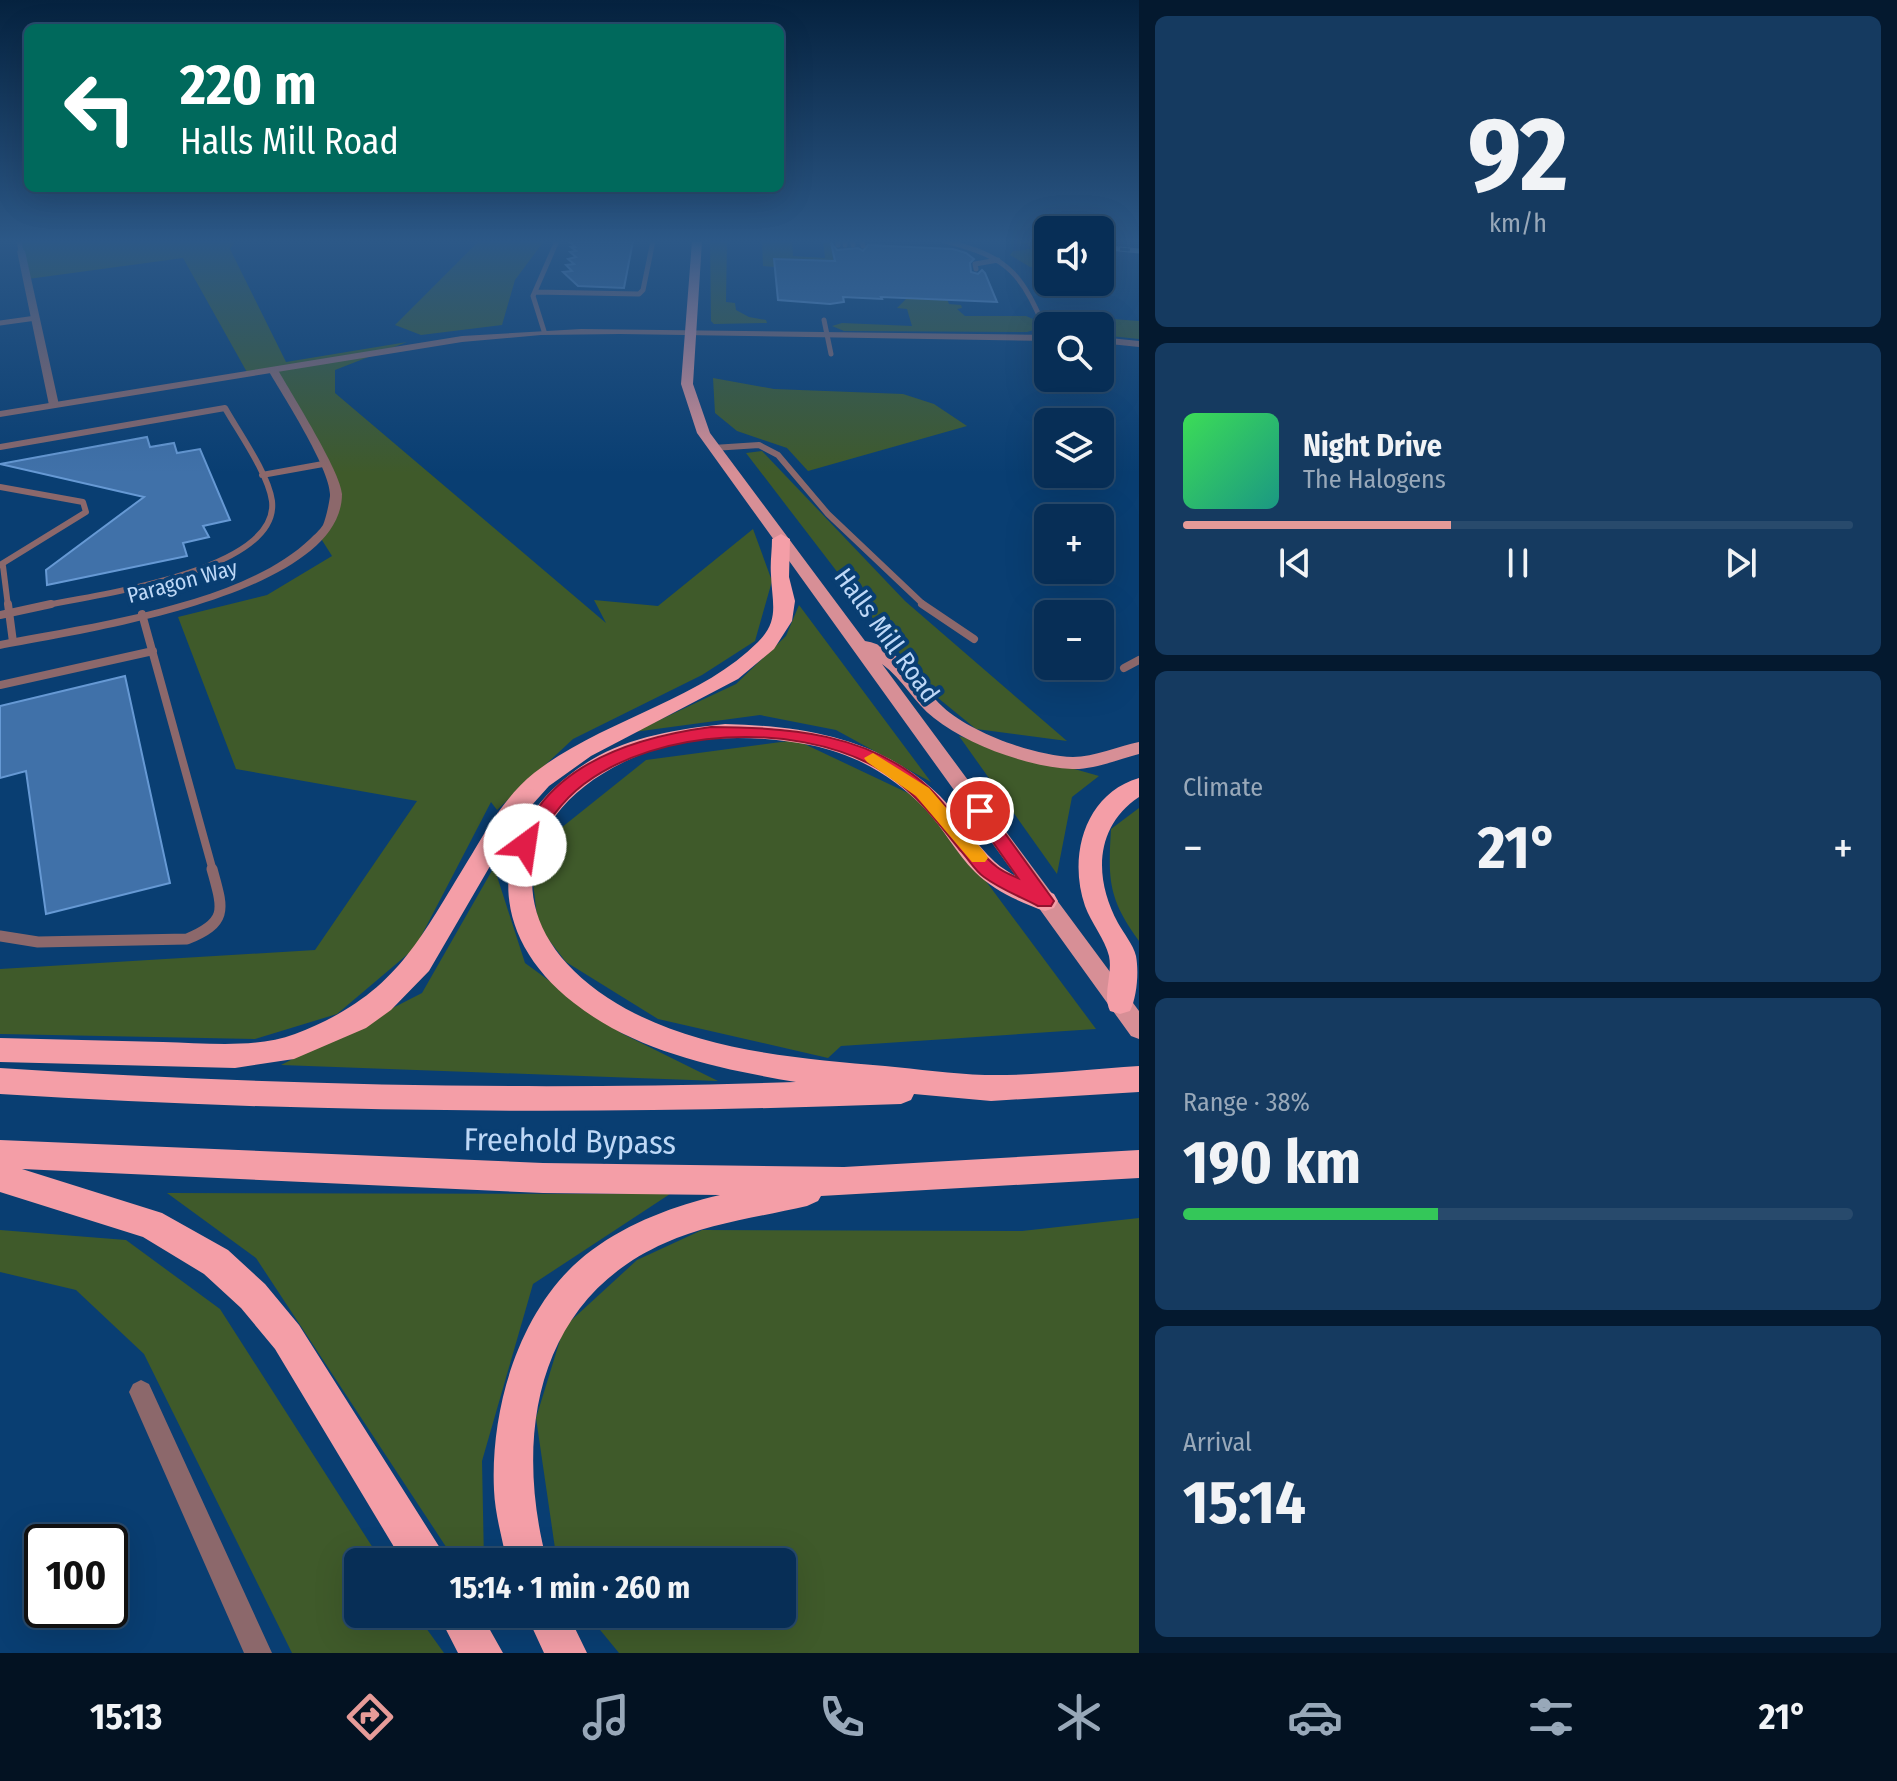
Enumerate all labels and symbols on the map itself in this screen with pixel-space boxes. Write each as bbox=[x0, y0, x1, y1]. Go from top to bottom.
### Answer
street label: Paragon Way bbox=[124, 554, 240, 609]
street label: Halls Mill Road bbox=[828, 562, 946, 708]
pin bbox=[946, 777, 1014, 845]
position arrow bbox=[483, 803, 567, 887]
street label: Freehold Bypass bbox=[463, 1120, 677, 1162]
speed limit sign: 100 bbox=[24, 1524, 128, 1628]

